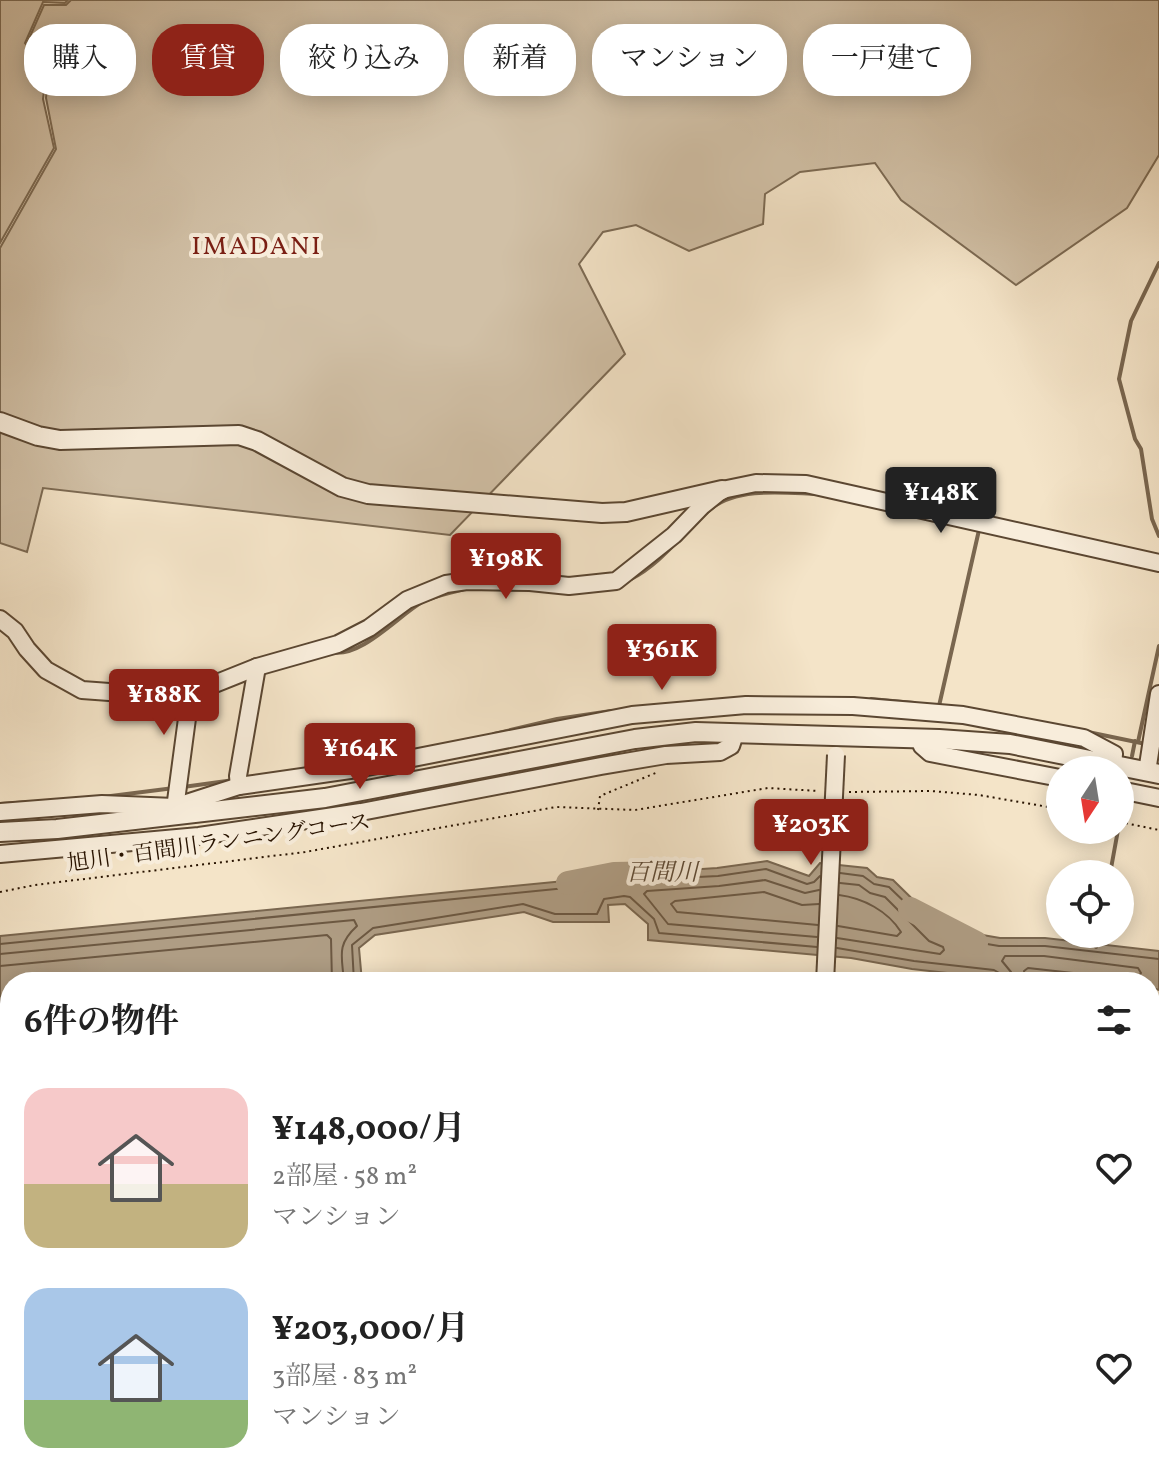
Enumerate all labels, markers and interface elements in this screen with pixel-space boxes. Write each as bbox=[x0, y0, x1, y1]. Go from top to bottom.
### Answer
chip: 購入 bbox=[24, 24, 136, 96]
chip: 賃貸 bbox=[152, 24, 264, 96]
chip: 絞り込み bbox=[280, 24, 448, 96]
chip: 新着 bbox=[464, 24, 576, 96]
chip: マンション bbox=[592, 24, 787, 96]
chip: 一戸建て bbox=[803, 24, 971, 96]
district label: IMADANI bbox=[192, 229, 322, 265]
pin: ¥148K bbox=[885, 467, 997, 535]
text: ¥148K bbox=[903, 475, 979, 511]
pin: ¥198K bbox=[450, 533, 562, 601]
text: ¥198K bbox=[469, 541, 543, 577]
pin: ¥361K bbox=[606, 624, 718, 692]
text: ¥361K bbox=[625, 632, 699, 668]
pin: ¥188K bbox=[108, 669, 220, 737]
text: ¥188K bbox=[127, 677, 201, 713]
pin: ¥164K bbox=[304, 723, 416, 791]
text: ¥164K bbox=[322, 731, 398, 767]
north arrow bbox=[1046, 756, 1134, 844]
map controls bbox=[1046, 756, 1134, 948]
pin: ¥203K bbox=[755, 799, 867, 867]
street label: 旭川・百間川ランニングコース bbox=[65, 807, 373, 881]
text: ¥203K bbox=[772, 807, 850, 843]
water label: 百間川 bbox=[626, 857, 701, 891]
button: locate bbox=[1046, 860, 1134, 948]
icon: filters bbox=[1092, 998, 1136, 1042]
text: 6件の物件 bbox=[24, 1000, 179, 1047]
text: ¥148,000/月 bbox=[272, 1107, 466, 1154]
icon: home bbox=[88, 1120, 184, 1216]
icon: heart bbox=[1092, 1146, 1136, 1190]
text: 2部屋 · 58 m² bbox=[272, 1159, 417, 1195]
text: マンション bbox=[272, 1200, 401, 1236]
text: ¥203,000/月 bbox=[272, 1307, 469, 1354]
icon: home bbox=[88, 1320, 184, 1416]
icon: heart bbox=[1092, 1346, 1136, 1390]
text: 3部屋 · 83 m² bbox=[272, 1359, 417, 1395]
text: マンション bbox=[272, 1400, 401, 1436]

